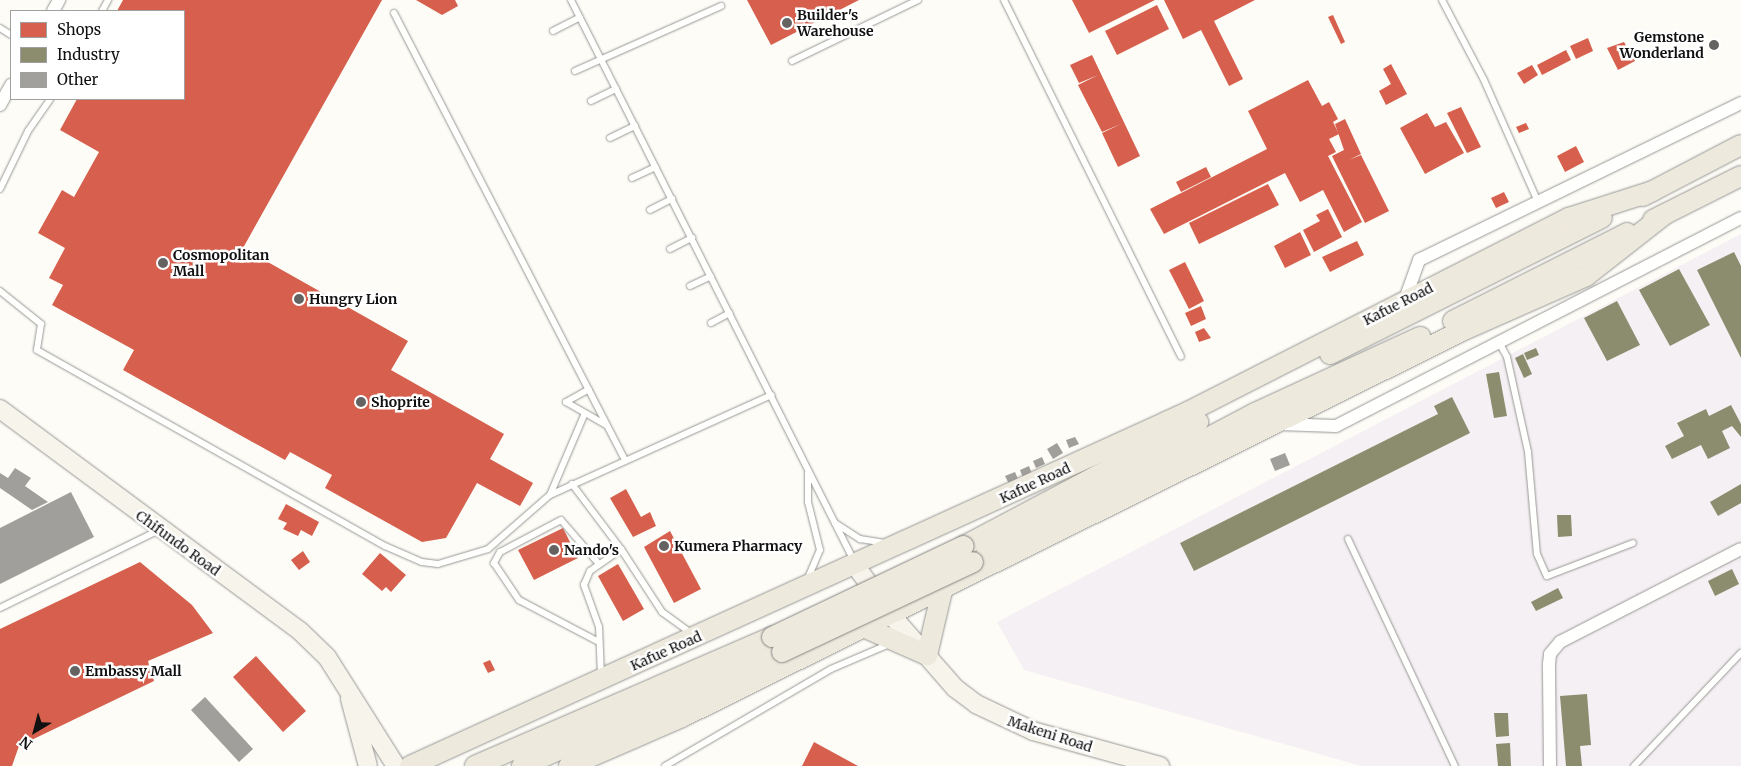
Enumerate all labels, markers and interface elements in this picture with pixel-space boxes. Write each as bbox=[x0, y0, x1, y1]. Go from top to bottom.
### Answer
place label: Builder's Warehouse bbox=[797, 7, 874, 40]
legend bbox=[10, 10, 185, 100]
marker: Builder's Warehouse bbox=[781, 17, 793, 29]
text: Shops bbox=[57, 20, 101, 39]
place label: Gemstone Wonderland bbox=[1620, 29, 1704, 62]
marker: Gemstone Wonderland bbox=[1708, 39, 1720, 51]
text: Industry bbox=[57, 45, 120, 64]
text: Other bbox=[57, 70, 98, 89]
place label: Cosmopolitan Mall bbox=[173, 247, 269, 280]
marker: Cosmopolitan Mall bbox=[157, 257, 169, 269]
street label: Kafue Road bbox=[1360, 279, 1436, 329]
place label: Hungry Lion bbox=[309, 291, 397, 307]
marker: Hungry Lion bbox=[293, 293, 305, 305]
place label: Shoprite bbox=[371, 394, 430, 410]
marker: Shoprite bbox=[355, 396, 367, 408]
street label: Kafue Road bbox=[997, 459, 1073, 507]
street label: Chifundo Road bbox=[133, 507, 223, 579]
place label: Kumera Pharmacy bbox=[674, 538, 802, 554]
marker: Kumera Pharmacy bbox=[658, 540, 670, 552]
place label: Nando's bbox=[564, 542, 619, 558]
marker: Nando's bbox=[548, 544, 560, 556]
street label: Kafue Road bbox=[628, 628, 704, 674]
place label: Embassy Mall bbox=[85, 663, 182, 679]
marker: Embassy Mall bbox=[69, 665, 81, 677]
north arrow bbox=[10, 706, 60, 756]
street label: Makeni Road bbox=[1005, 712, 1095, 756]
text: N bbox=[16, 732, 36, 753]

